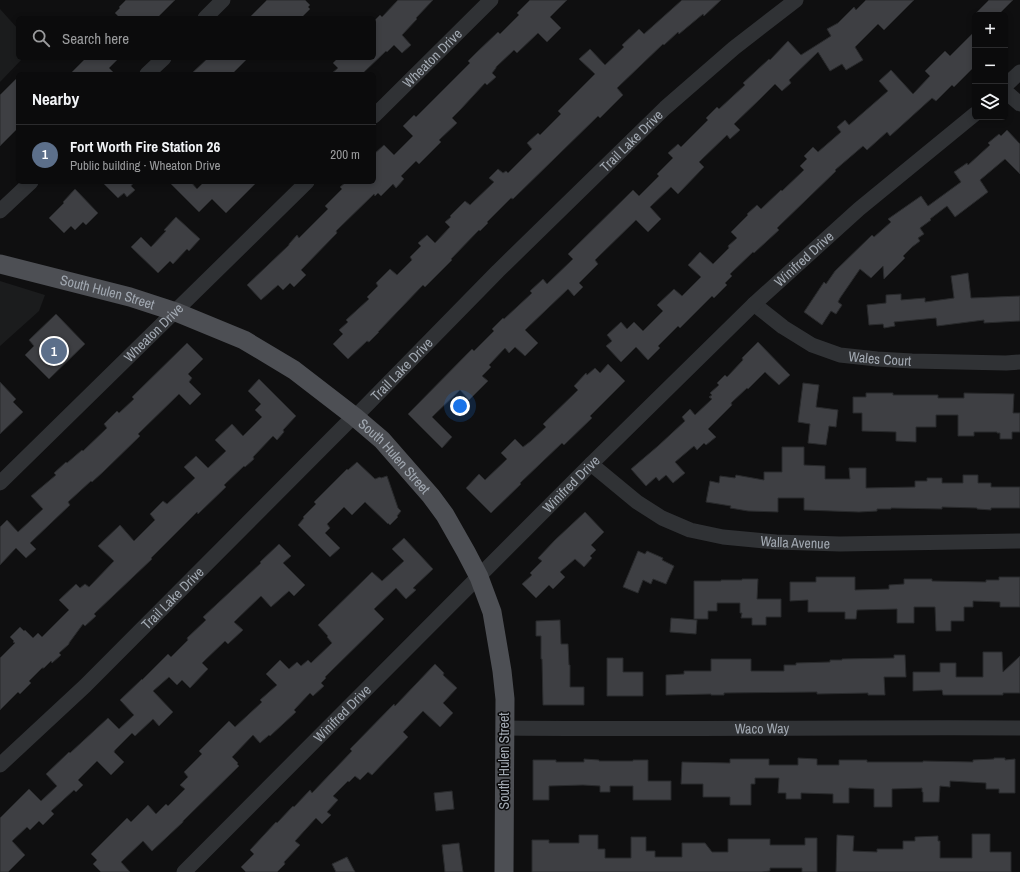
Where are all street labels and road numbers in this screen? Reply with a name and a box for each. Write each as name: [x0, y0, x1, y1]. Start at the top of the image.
street label: Wheaton Drive: [399, 25, 466, 92]
street label: Trail Lake Drive: [596, 106, 667, 176]
street label: Winifred Drive: [770, 227, 837, 290]
street label: South Hulen Street: [58, 271, 157, 313]
street label: Wheaton Drive: [120, 299, 187, 366]
street label: Trail Lake Drive: [367, 334, 437, 405]
street label: Wales Court: [848, 347, 912, 370]
street label: South Hulen Street: [355, 415, 434, 498]
street label: Winifred Drive: [538, 451, 604, 517]
street label: Walla Avenue: [760, 532, 830, 553]
street label: Trail Lake Drive: [137, 563, 208, 633]
street label: Winifred Drive: [310, 681, 375, 746]
street label: South Hulen Street: [495, 712, 513, 810]
street label: Waco Way: [735, 719, 790, 737]

